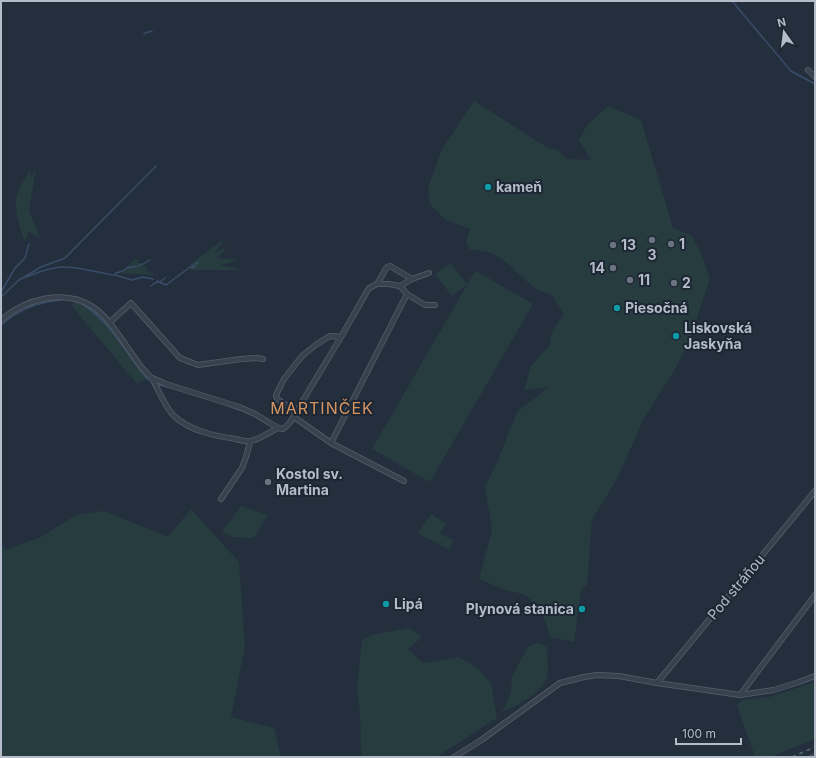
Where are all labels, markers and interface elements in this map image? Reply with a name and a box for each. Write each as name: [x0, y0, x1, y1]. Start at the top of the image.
north arrow: [764, 12, 804, 52]
text: N: [776, 14, 787, 30]
place label: kameň: [496, 178, 542, 195]
marker: kameň: [483, 182, 493, 192]
marker: 3: [647, 235, 657, 245]
place label: 1: [679, 235, 685, 252]
place label: 13: [621, 236, 636, 253]
marker: 1: [666, 239, 676, 249]
marker: 13: [608, 240, 618, 250]
place label: 3: [647, 246, 657, 263]
place label: 14: [589, 259, 605, 276]
marker: 14: [608, 263, 618, 273]
place label: 11: [638, 271, 650, 288]
place label: 2: [682, 274, 691, 291]
marker: 11: [625, 275, 635, 285]
marker: 2: [669, 278, 679, 288]
place label: Piesočná: [625, 299, 688, 316]
marker: Piesočná: [612, 303, 622, 313]
place label: Liskovská Jaskyňa: [684, 319, 752, 352]
marker: Liskovská Jaskyňa: [671, 331, 681, 341]
district label: MARTINČEK: [270, 398, 374, 418]
place label: Kostol sv. Martina: [276, 465, 343, 498]
marker: Kostol sv. Martina: [263, 477, 273, 487]
street label: Pod stráňou: [703, 551, 768, 623]
place label: Lipá: [394, 595, 423, 612]
marker: Lipá: [381, 599, 391, 609]
place label: Plynová stanica: [466, 600, 574, 617]
marker: Plynová stanica: [577, 604, 587, 614]
scale bar: [676, 720, 741, 746]
text: 100 m: [682, 726, 716, 741]

